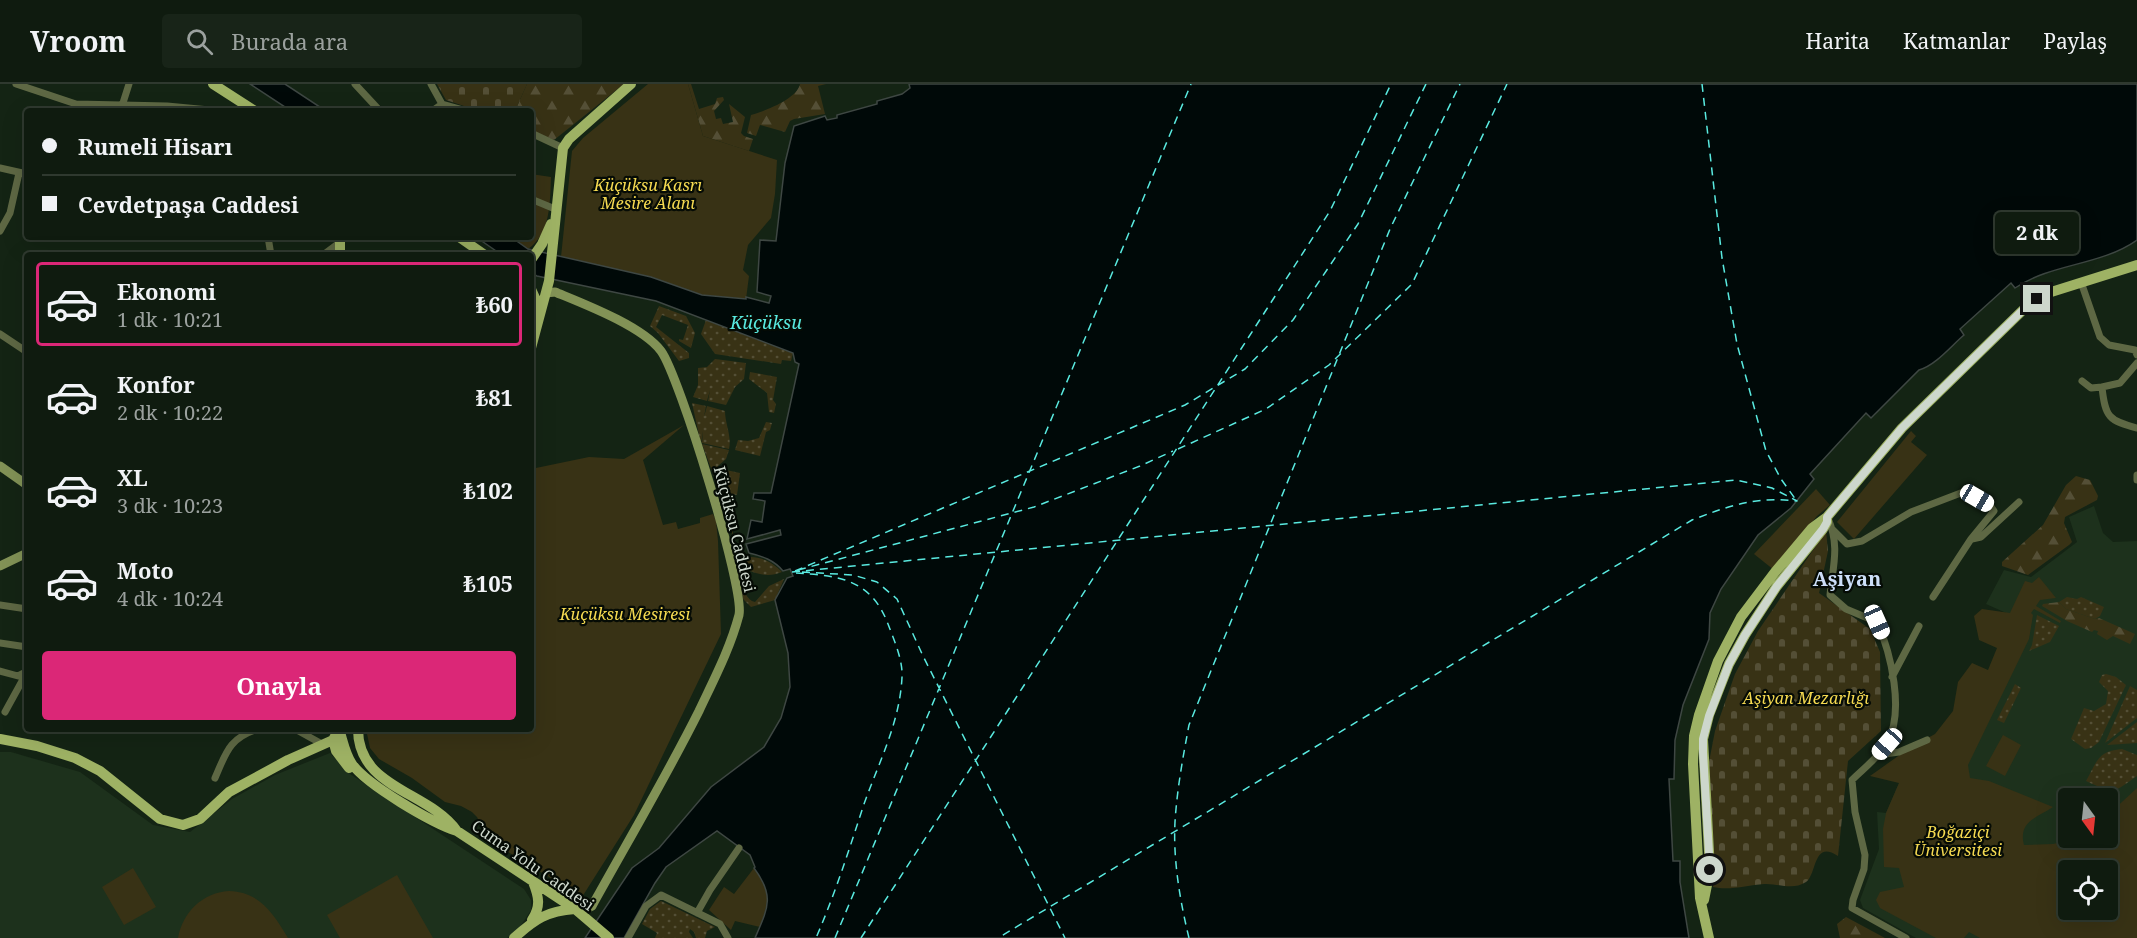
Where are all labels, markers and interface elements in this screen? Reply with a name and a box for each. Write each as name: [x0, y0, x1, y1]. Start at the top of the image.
search box: [162, 14, 582, 68]
text: Vroom: [30, 22, 126, 60]
icon: search: [183, 25, 216, 58]
text: Burada ara: [231, 26, 348, 56]
text: Harita: [1806, 27, 1870, 55]
text: Katmanlar: [1903, 27, 2010, 55]
text: Paylaş: [2043, 27, 2107, 55]
text: Rumeli Hisarı: [78, 131, 233, 161]
park label: Küçüksu Kasrı Mesire Alanı: [593, 174, 702, 214]
text: Cevdetpaşa Caddesi: [78, 189, 299, 219]
callout: 2 dk: [1995, 212, 2079, 254]
text: 2 dk: [2016, 219, 2058, 246]
text: Ekonomi: [117, 276, 216, 306]
icon: car: [45, 277, 99, 331]
route end: [2023, 285, 2050, 312]
text: ₺60: [476, 289, 513, 319]
text: 1 dk · 10:21: [117, 306, 223, 333]
water label: Küçüksu: [729, 310, 802, 334]
text: Konfor: [117, 369, 195, 399]
icon: car: [45, 370, 99, 424]
text: ₺81: [476, 382, 513, 412]
text: 2 dk · 10:22: [117, 399, 223, 426]
text: XL: [117, 462, 148, 492]
icon: car: [45, 463, 99, 517]
street label: Küçüksu Caddesi: [709, 464, 761, 594]
text: ₺102: [463, 475, 513, 505]
car: [1957, 481, 1997, 515]
text: 3 dk · 10:23: [117, 492, 223, 519]
text: Moto: [117, 555, 174, 585]
icon: car: [45, 556, 99, 610]
district label: Aşiyan: [1813, 565, 1881, 592]
text: ₺105: [463, 568, 513, 598]
text: 4 dk · 10:24: [117, 585, 223, 612]
car: [1861, 602, 1893, 642]
park label: Küçüksu Mesiresi: [559, 603, 690, 625]
button: Onayla: [42, 651, 516, 720]
park label: Aşiyan Mezarlığı: [1742, 687, 1869, 709]
car: [1868, 725, 1906, 763]
north arrow: [2058, 788, 2118, 848]
map controls: [2058, 788, 2118, 920]
street label: Cuma Yolu Caddesi: [467, 814, 599, 916]
park label: Boğaziçi Üniversitesi: [1914, 821, 2002, 861]
route start: [1696, 856, 1723, 883]
button: locate: [2058, 860, 2118, 920]

